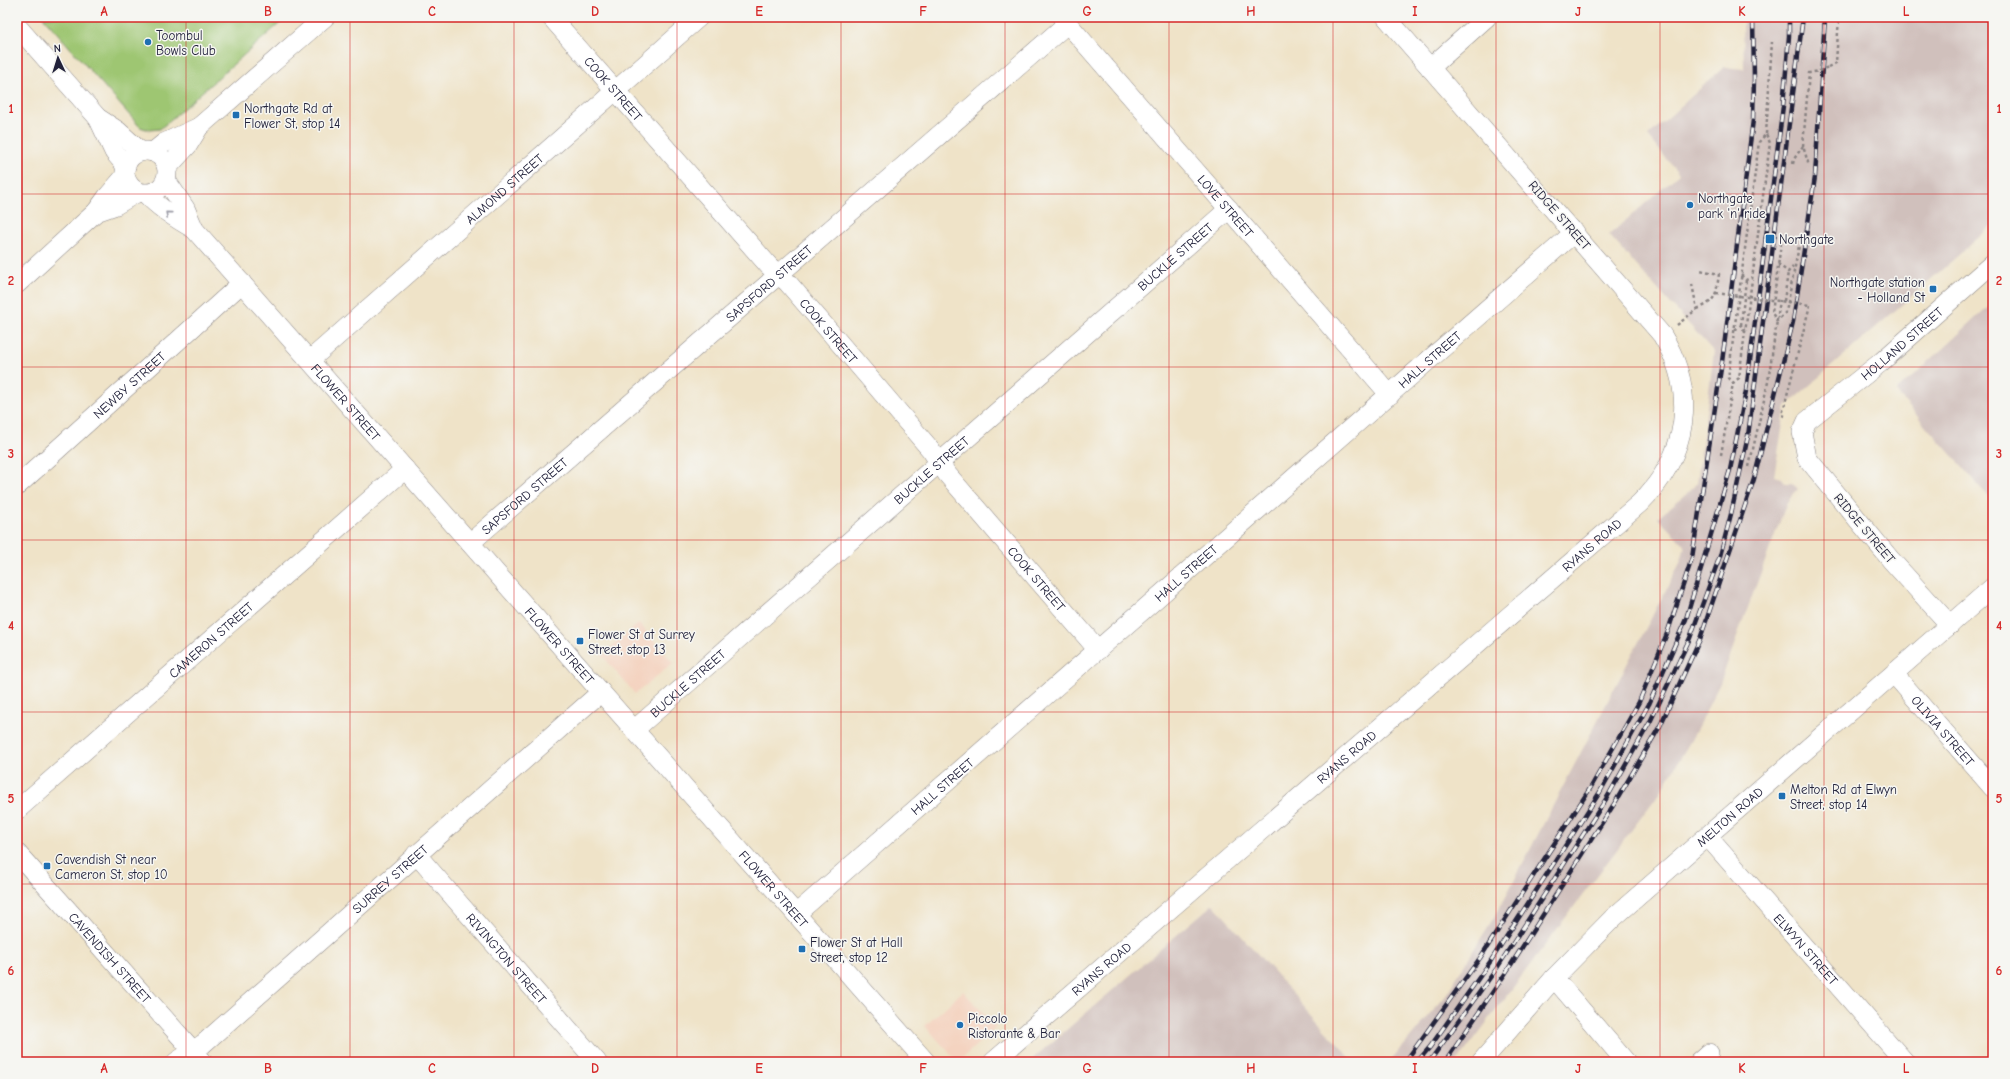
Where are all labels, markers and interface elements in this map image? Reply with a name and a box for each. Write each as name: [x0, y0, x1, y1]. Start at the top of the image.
text: A: [100, 4, 108, 19]
text: B: [264, 4, 272, 19]
text: C: [428, 4, 436, 19]
text: D: [591, 4, 599, 19]
text: E: [755, 4, 763, 19]
text: F: [919, 4, 927, 19]
text: G: [1082, 4, 1092, 19]
text: H: [1246, 4, 1256, 19]
text: I: [1412, 4, 1418, 19]
text: J: [1575, 4, 1581, 19]
text: K: [1738, 4, 1746, 19]
text: L: [1903, 4, 1910, 19]
place label: Toombul Bowls Club: [156, 28, 216, 58]
marker: Toombul Bowls Club: [143, 37, 153, 47]
north arrow: [38, 38, 78, 78]
text: N: [53, 42, 61, 55]
street label: COOK STREET: [581, 54, 646, 124]
text: 1: [8, 101, 14, 116]
place label: Northgate Rd at Flower St, stop 14: [244, 101, 340, 131]
text: 1: [1996, 101, 2002, 116]
marker: Northgate Rd at Flower St, stop 14: [231, 110, 241, 120]
street label: ALMOND STREET: [463, 151, 547, 227]
street label: LOVE STREET: [1194, 172, 1257, 241]
street label: RIDGE STREET: [1526, 178, 1594, 253]
place label: Northgate park 'n' ride: [1698, 191, 1766, 221]
marker: Northgate park 'n' ride: [1685, 200, 1695, 210]
one-way arrow: [166, 211, 173, 218]
street label: BUCKLE STREET: [1135, 220, 1216, 294]
place label: Northgate: [1779, 232, 1834, 247]
marker: Northgate: [1764, 233, 1776, 245]
street label: SAPSFORD STREET: [723, 242, 815, 325]
text: 2: [8, 273, 14, 288]
text: 2: [1996, 273, 2002, 288]
place label: Northgate station - Holland St: [1830, 275, 1926, 305]
marker: Northgate station - Holland St: [1928, 284, 1938, 294]
street label: COOK STREET: [796, 295, 860, 366]
street label: HOLLAND STREET: [1858, 304, 1946, 383]
street label: HALL STREET: [1395, 328, 1464, 391]
street label: NEWBY STREET: [90, 349, 169, 422]
street label: FLOWER STREET: [308, 361, 383, 444]
street label: BUCKLE STREET: [891, 433, 972, 507]
text: 3: [8, 446, 14, 461]
text: 3: [1996, 446, 2002, 461]
street label: SAPSFORD STREET: [479, 454, 571, 538]
street label: RIDGE STREET: [1831, 490, 1898, 567]
street label: RYANS ROAD: [1559, 515, 1625, 575]
street label: HALL STREET: [1152, 542, 1221, 605]
street label: COOK STREET: [1004, 544, 1068, 615]
street label: CAMERON STREET: [166, 599, 257, 681]
street label: FLOWER STREET: [522, 604, 597, 687]
text: 4: [8, 618, 14, 633]
text: 4: [1996, 618, 2002, 633]
place label: Flower St at Surrey Street, stop 13: [588, 627, 695, 657]
marker: Flower St at Surrey Street, stop 13: [575, 636, 585, 646]
street label: BUCKLE STREET: [647, 646, 729, 721]
street label: OLIVIA STREET: [1908, 693, 1978, 769]
street label: RYANS ROAD: [1314, 727, 1380, 787]
street label: HALL STREET: [908, 755, 977, 818]
place label: Melton Rd at Elwyn Street, stop 14: [1790, 782, 1897, 812]
street label: MELTON ROAD: [1694, 784, 1766, 850]
text: 5: [8, 791, 15, 806]
marker: Melton Rd at Elwyn Street, stop 14: [1777, 791, 1787, 801]
text: 5: [1996, 791, 2003, 806]
street label: SURREY STREET: [349, 842, 431, 916]
street label: FLOWER STREET: [736, 848, 811, 931]
place label: Cavendish St near Cameron St, stop 10: [55, 852, 168, 882]
marker: Cavendish St near Cameron St, stop 10: [42, 861, 52, 871]
street label: CAVENDISH STREET: [65, 909, 154, 1007]
street label: RIVINGTON STREET: [463, 910, 550, 1007]
street label: ELWYN STREET: [1771, 911, 1841, 988]
place label: Flower St at Hall Street, stop 12: [810, 935, 902, 965]
street label: RYANS ROAD: [1069, 939, 1134, 999]
marker: Flower St at Hall Street, stop 12: [797, 944, 807, 954]
text: 6: [8, 963, 15, 978]
text: 6: [1996, 963, 2003, 978]
place label: Piccolo Ristorante & Bar: [968, 1011, 1061, 1041]
marker: Piccolo Ristorante & Bar: [955, 1020, 965, 1030]
text: A: [100, 1061, 108, 1076]
text: B: [264, 1061, 272, 1076]
text: C: [428, 1061, 436, 1076]
text: D: [591, 1061, 599, 1076]
text: E: [755, 1061, 763, 1076]
text: F: [919, 1061, 927, 1076]
text: G: [1082, 1061, 1092, 1076]
text: H: [1246, 1061, 1256, 1076]
text: I: [1412, 1061, 1418, 1076]
text: J: [1575, 1061, 1581, 1076]
text: K: [1738, 1061, 1746, 1076]
text: L: [1903, 1061, 1910, 1076]

